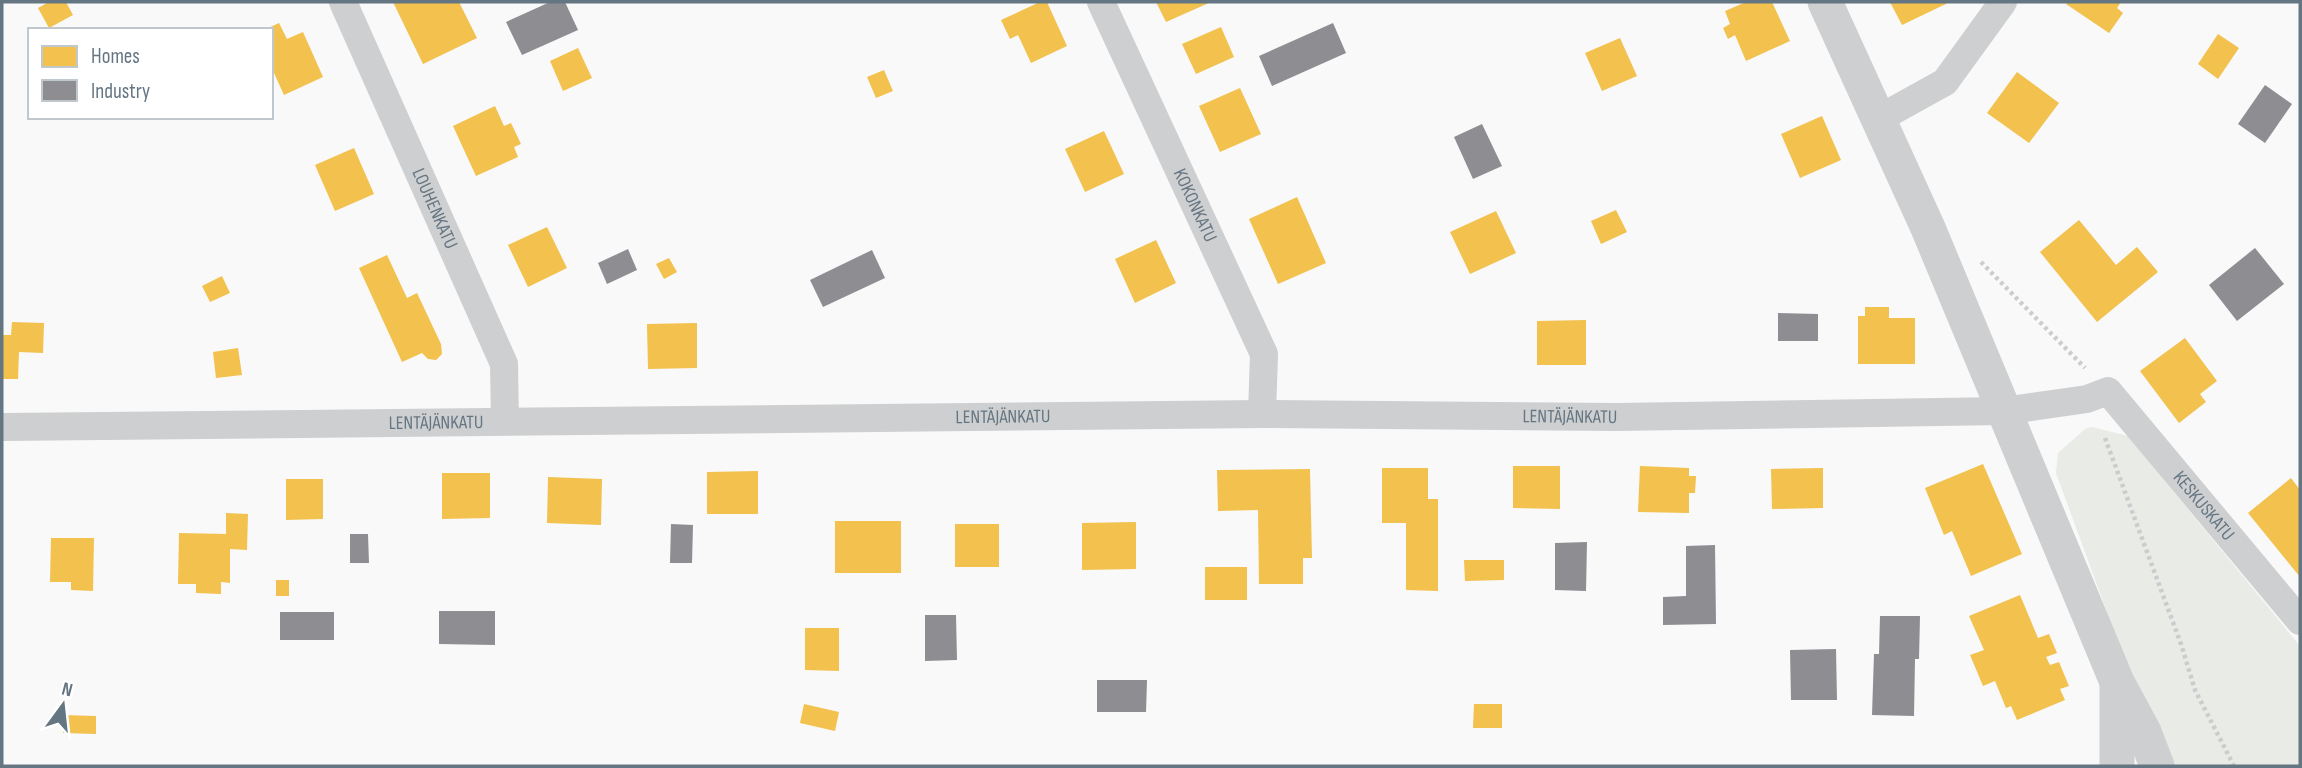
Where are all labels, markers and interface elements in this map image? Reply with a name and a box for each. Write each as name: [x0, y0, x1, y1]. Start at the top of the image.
legend: [28, 28, 273, 119]
text: Homes: [91, 44, 140, 69]
text: Industry: [91, 79, 150, 104]
street label: LOUHENKATU: [407, 165, 463, 252]
street label: KOKONKATU: [1168, 165, 1222, 246]
street label: LENTÄJÄNKATU: [955, 405, 1050, 429]
street label: LENTÄJÄNKATU: [1522, 405, 1617, 429]
street label: LENTÄJÄNKATU: [388, 411, 483, 435]
street label: KESKUSKATU: [2168, 466, 2240, 545]
north arrow: [28, 670, 98, 740]
text: N: [59, 678, 75, 702]

